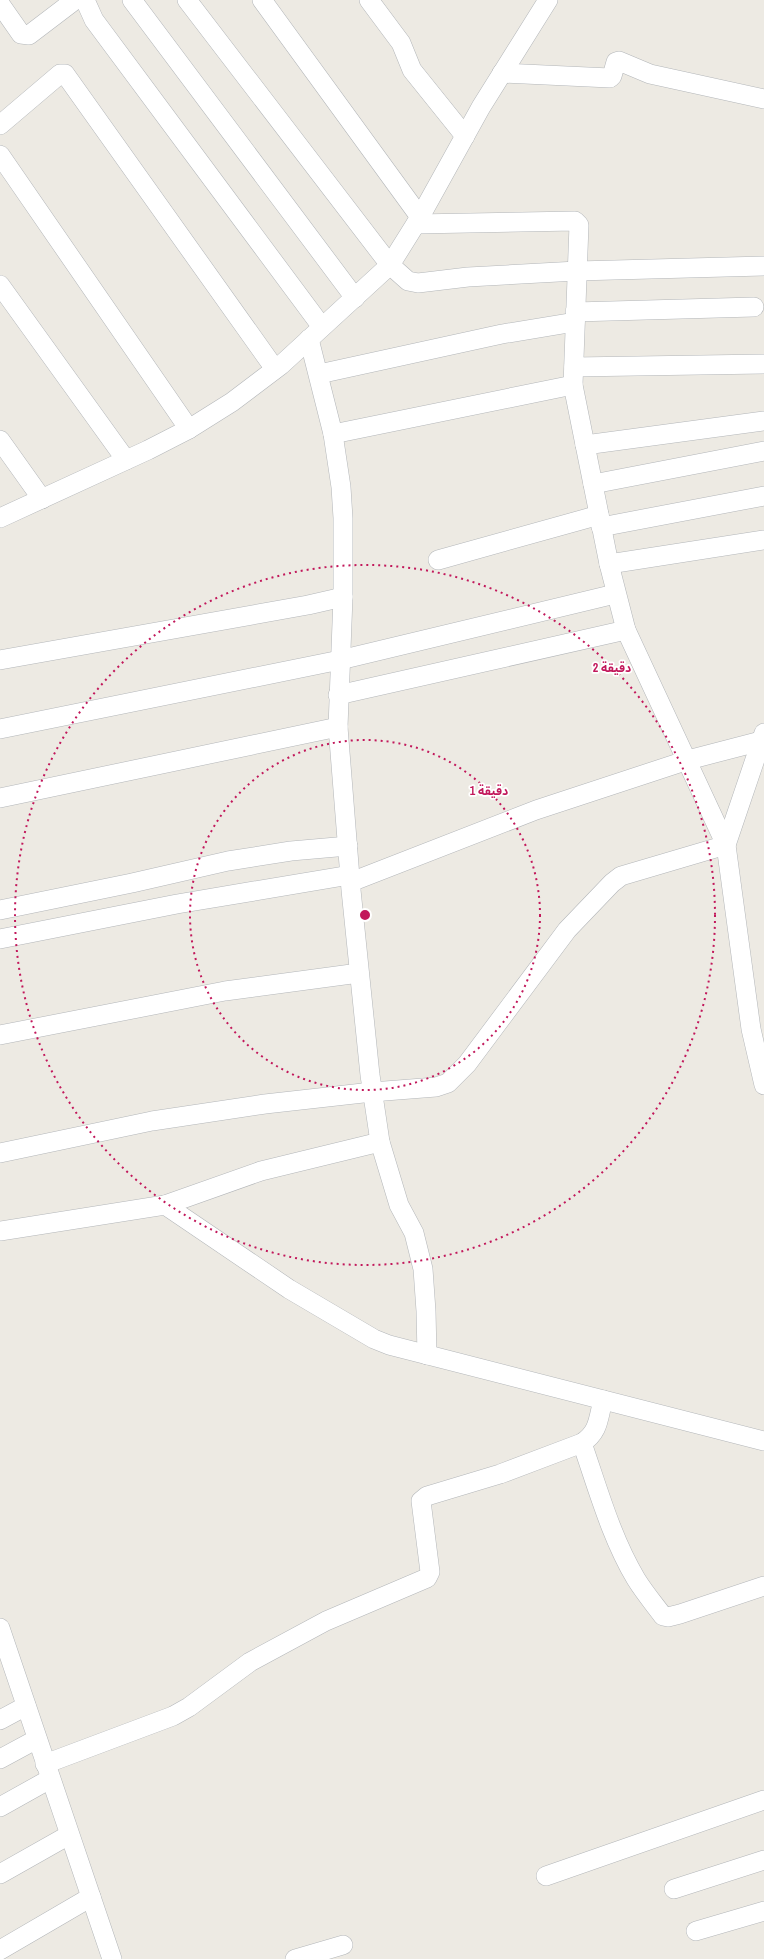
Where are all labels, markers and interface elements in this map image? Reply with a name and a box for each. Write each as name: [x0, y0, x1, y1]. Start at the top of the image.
text: 2 دقيقة: [593, 660, 631, 676]
text: 1 دقيقة: [470, 783, 508, 799]
centre of rings: [358, 908, 372, 922]

